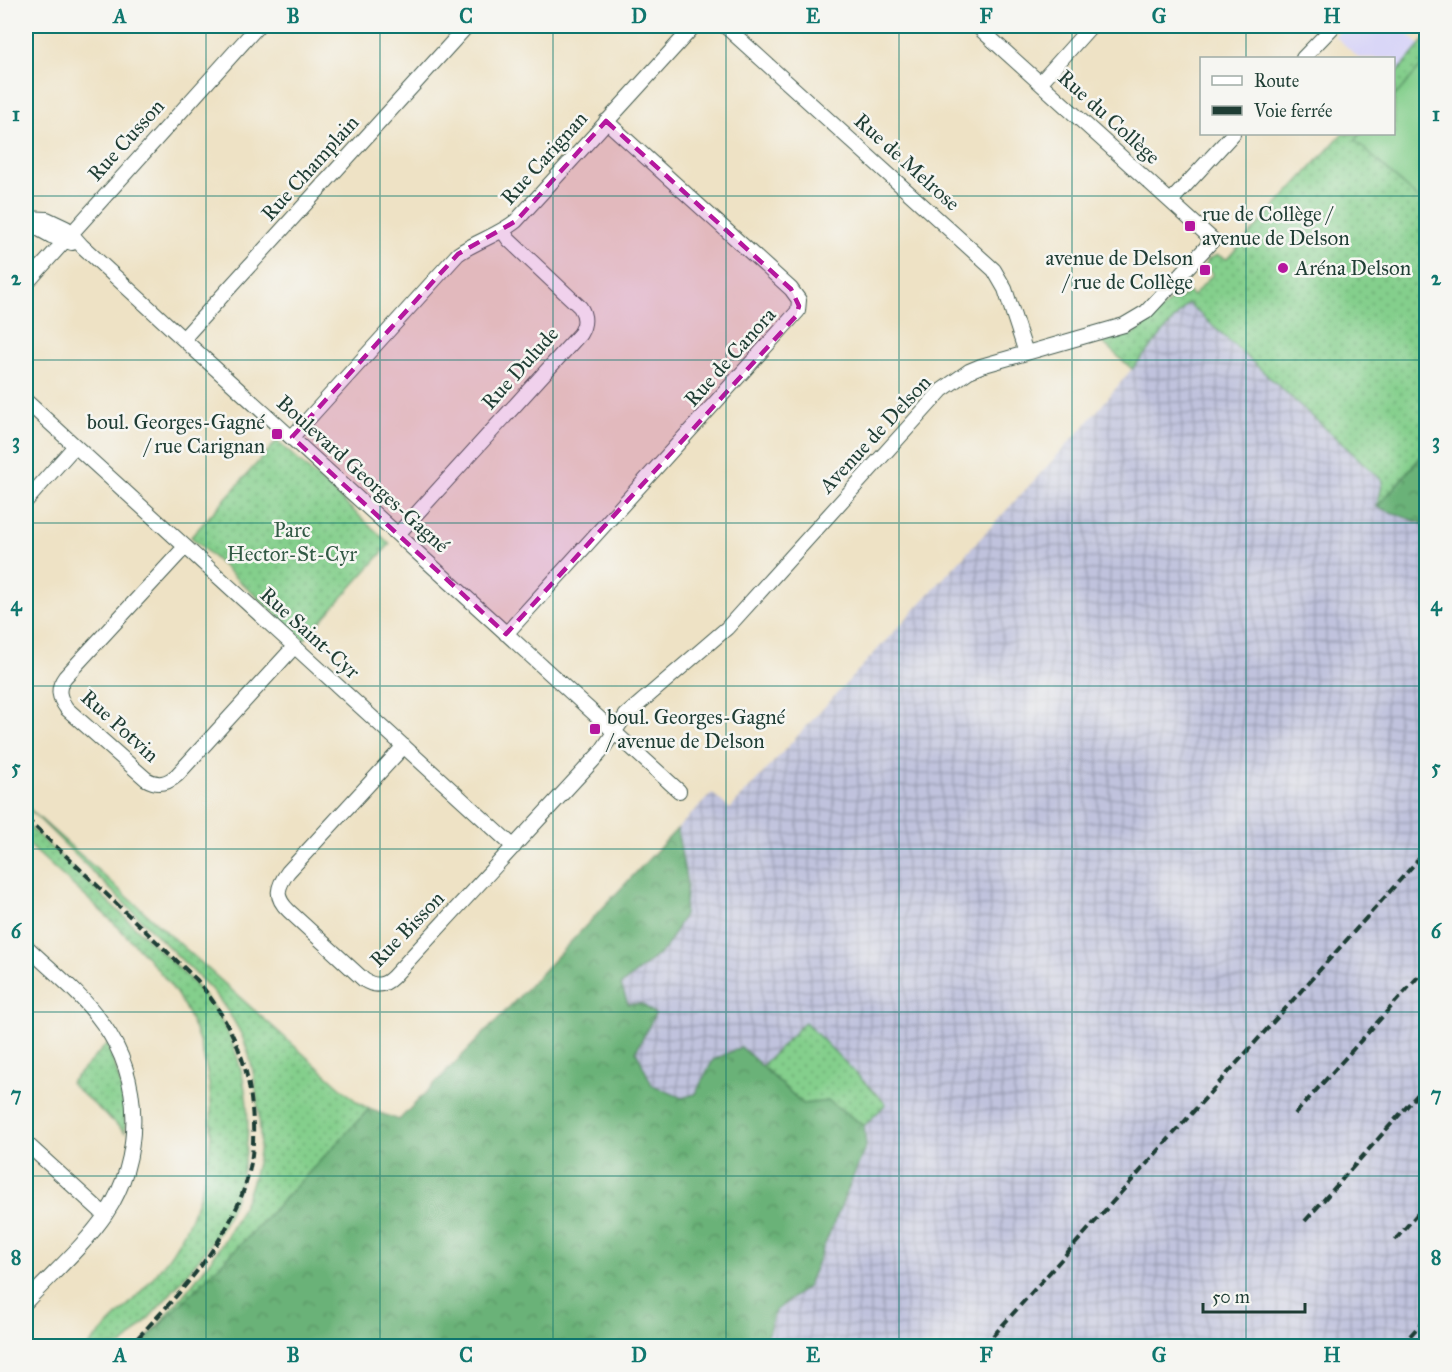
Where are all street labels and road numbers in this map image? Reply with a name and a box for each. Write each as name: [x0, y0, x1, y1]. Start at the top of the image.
street label: Rue du Collège: [1052, 64, 1166, 170]
street label: Rue Cusson: [82, 93, 170, 187]
street label: Rue Carignan: [495, 106, 593, 210]
street label: Rue de Melrose: [849, 108, 966, 217]
street label: Rue Champlain: [256, 110, 364, 226]
street label: Rue de Canora: [679, 302, 782, 412]
street label: Rue Dulude: [476, 321, 564, 415]
street label: Avenue de Delson: [813, 369, 936, 499]
street label: Boulevard Georges-Gagné: [271, 390, 455, 559]
street label: Rue Saint-Cyr: [255, 581, 365, 685]
street label: Rue Potvin: [76, 684, 164, 768]
street label: Rue Bisson: [364, 885, 450, 973]

